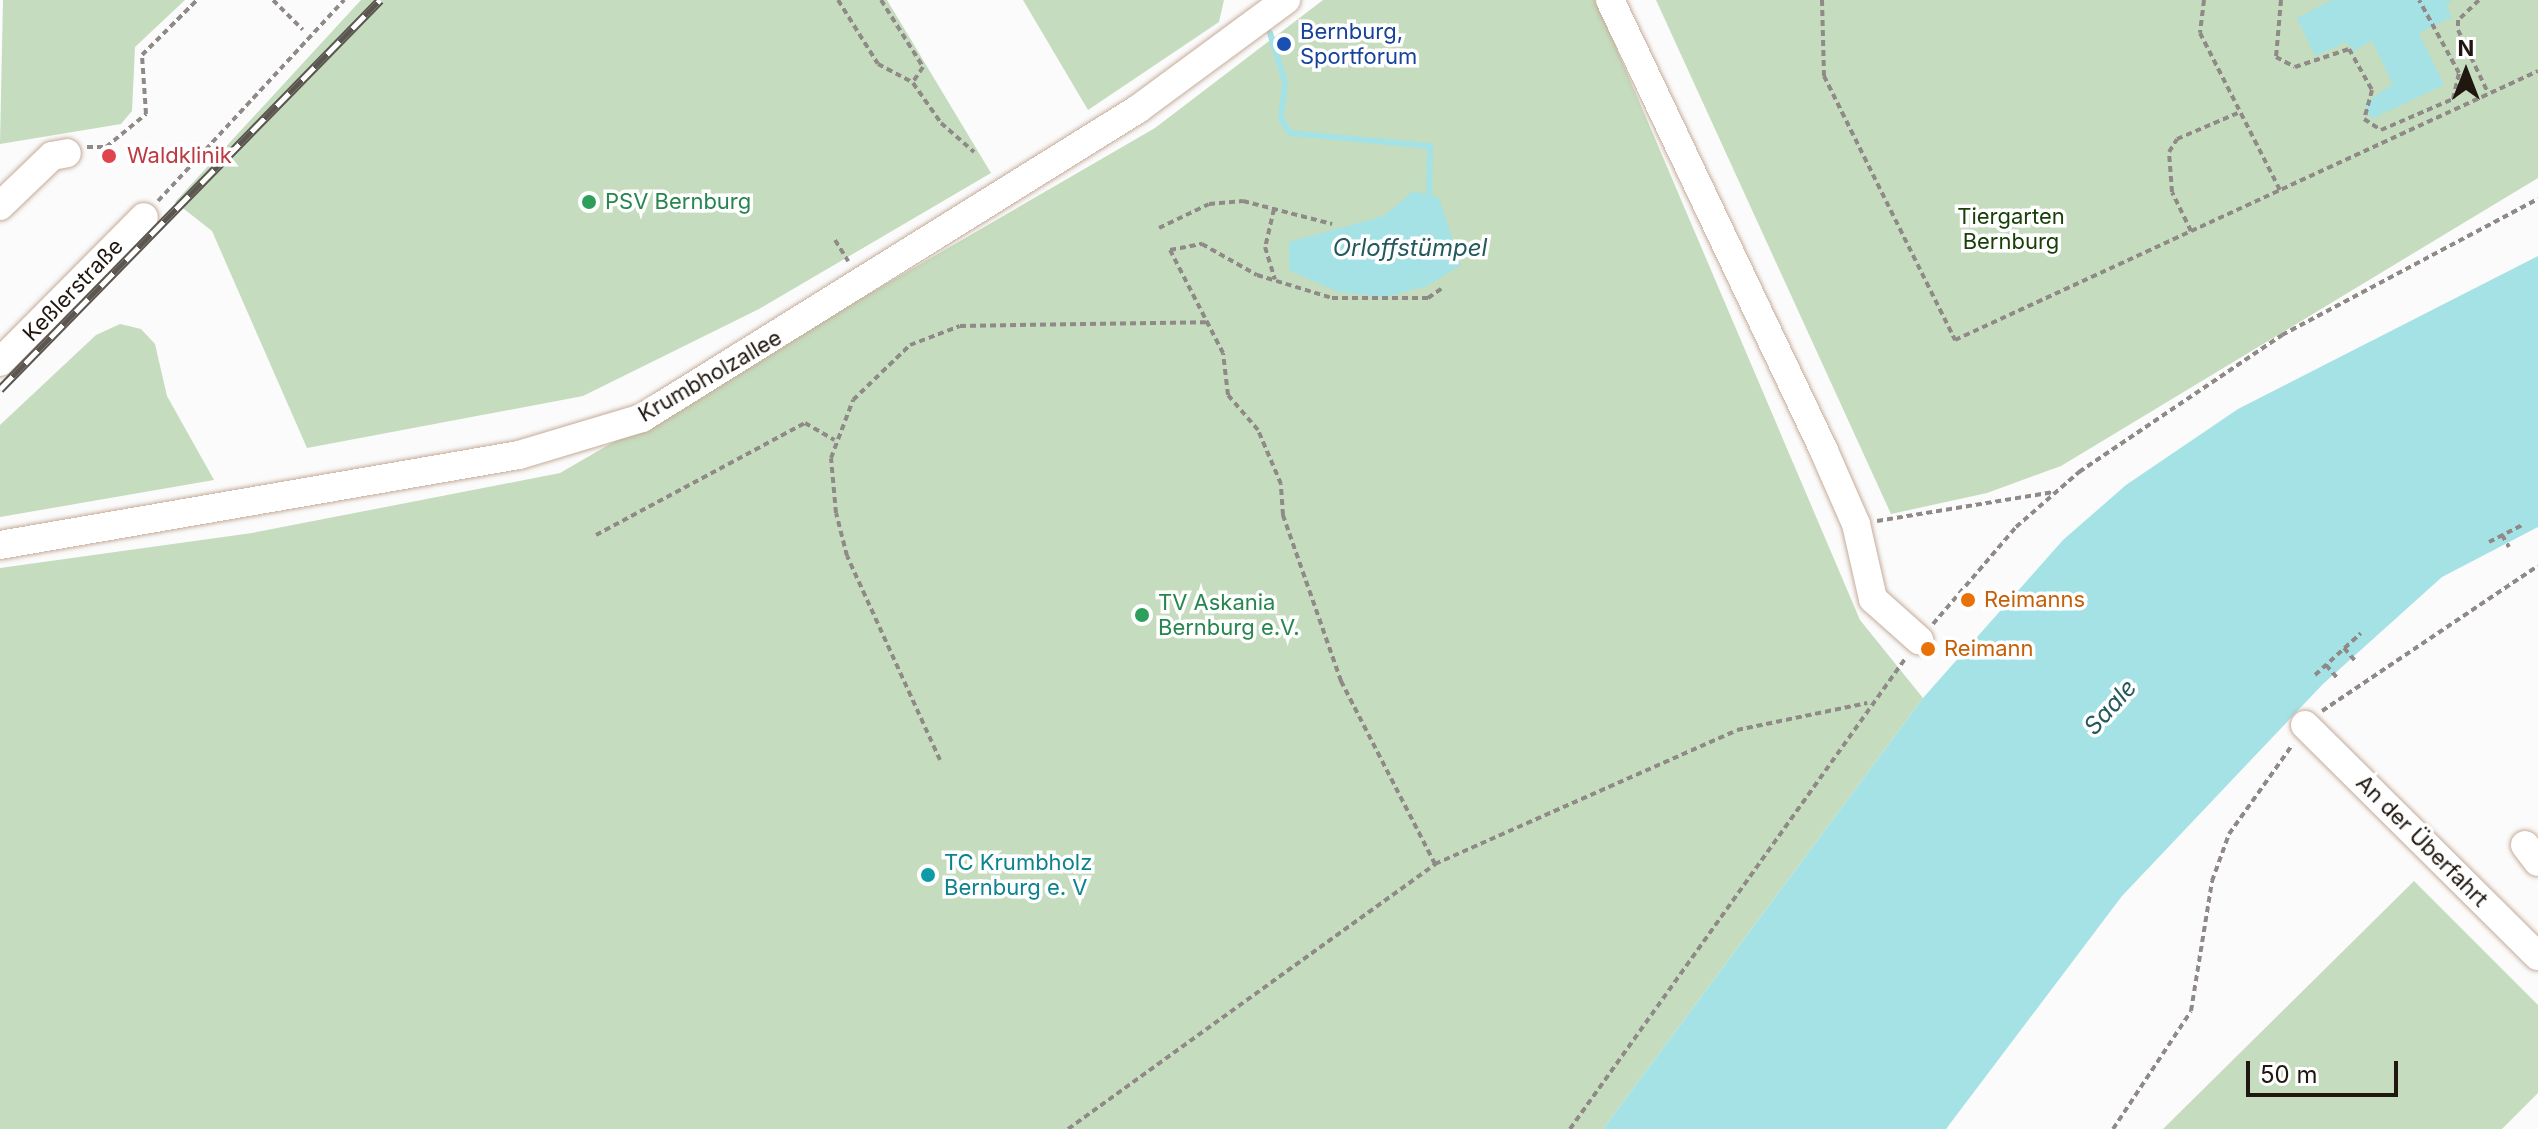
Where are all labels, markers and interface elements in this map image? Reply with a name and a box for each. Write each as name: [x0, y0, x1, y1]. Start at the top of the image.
place label: Bernburg, Sportforum: [1300, 18, 1417, 70]
north arrow: [2426, 32, 2506, 112]
marker: Bernburg, Sportforum: [1275, 35, 1293, 53]
text: N: [2458, 35, 2474, 61]
place label: Waldklinik: [127, 143, 232, 169]
marker: Waldklinik: [98, 145, 120, 167]
place label: PSV Bernburg: [605, 189, 751, 215]
marker: PSV Bernburg: [580, 193, 598, 211]
park label: Tiergarten Bernburg: [1957, 203, 2065, 254]
street label: Keßlerstraße: [17, 233, 129, 347]
water label: Orloffstümpel: [1333, 234, 1487, 262]
street label: Krumbholzallee: [634, 324, 786, 428]
place label: Reimanns: [1984, 587, 2085, 613]
place label: TV Askania Bernburg e.V.: [1158, 589, 1299, 640]
marker: Reimanns: [1959, 591, 1977, 609]
marker: TV Askania Bernburg e.V.: [1133, 606, 1151, 624]
place label: Reimann: [1944, 636, 2034, 662]
marker: Reimann: [1919, 640, 1937, 658]
water label: Saale: [2078, 673, 2142, 741]
street label: An der Überfahrt: [2351, 770, 2493, 912]
place label: TC Krumbholz Bernburg e. V: [944, 849, 1092, 900]
marker: TC Krumbholz Bernburg e. V: [919, 866, 937, 884]
scale bar: [2250, 1045, 2402, 1095]
text: 50 m: [2260, 1060, 2318, 1089]

